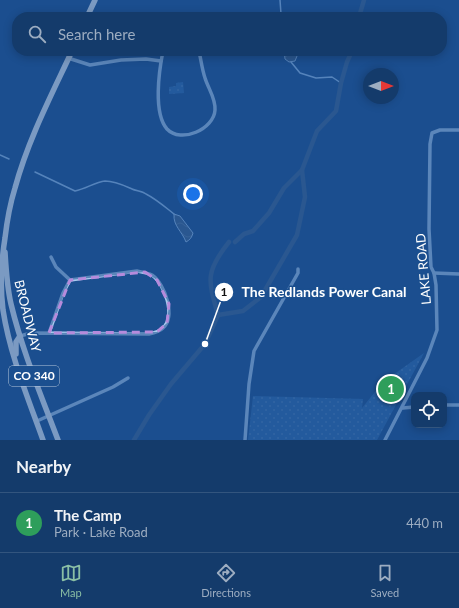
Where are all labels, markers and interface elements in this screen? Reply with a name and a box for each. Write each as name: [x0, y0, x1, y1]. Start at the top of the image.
search box: [12, 12, 447, 56]
icon: search: [26, 23, 48, 45]
text: Search here: [58, 25, 135, 43]
north arrow: [363, 68, 399, 104]
your location: [183, 184, 203, 204]
street label: LAKE ROAD: [412, 232, 434, 305]
street label: BROADWAY: [11, 278, 45, 355]
callout: The Redlands Power Canal: [214, 279, 415, 305]
text: The Redlands Power Canal: [241, 283, 407, 300]
text: 1: [221, 284, 228, 299]
road number: CO 340: [9, 366, 59, 386]
pin: 1: [378, 374, 404, 404]
map controls: [411, 392, 447, 428]
button: locate: [411, 392, 447, 428]
text: Nearby: [16, 456, 71, 477]
text: The Camp: [54, 506, 122, 524]
text: 1: [25, 515, 33, 531]
text: 440 m: [406, 515, 443, 531]
text: Park · Lake Road: [54, 524, 148, 540]
tab: Map: [60, 562, 82, 599]
tab: Directions: [201, 562, 251, 599]
tab: Saved: [370, 562, 399, 599]

